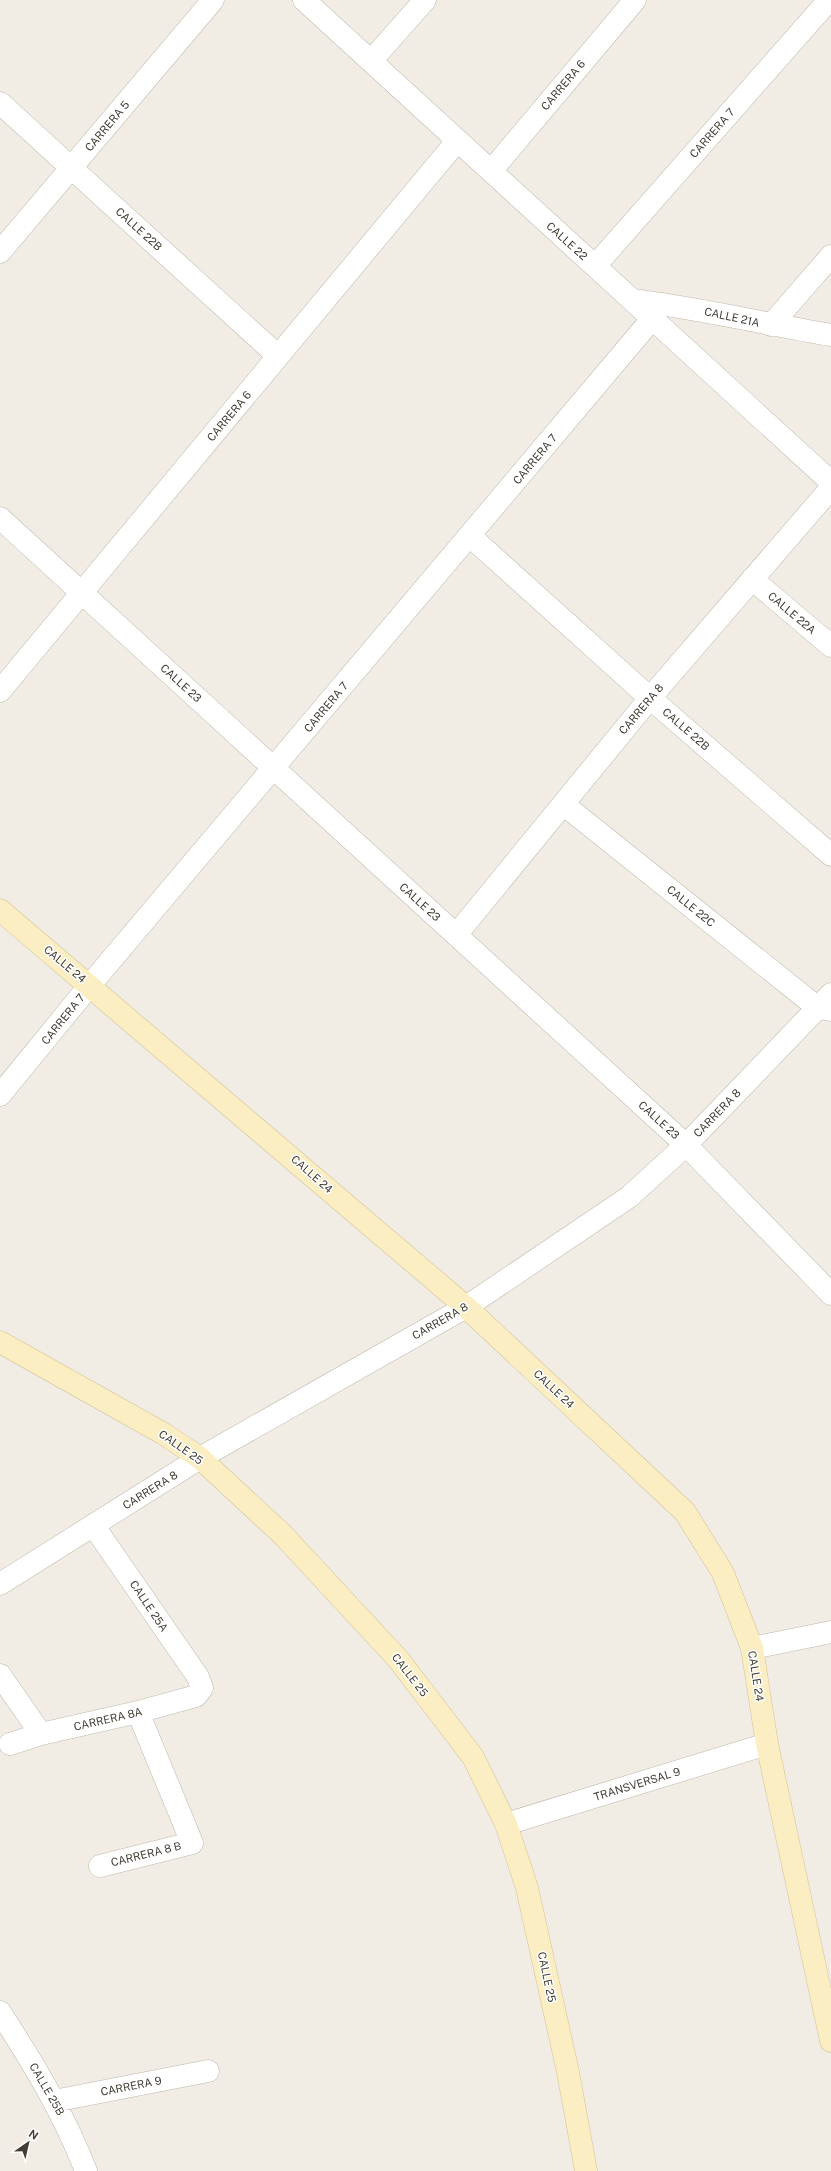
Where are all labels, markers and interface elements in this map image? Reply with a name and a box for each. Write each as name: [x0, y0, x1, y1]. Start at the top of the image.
street label: CARRERA 6: [539, 57, 588, 113]
street label: CARRERA 5: [82, 98, 132, 154]
street label: CARRERA 7: [687, 106, 737, 160]
street label: CALLE 22B: [113, 205, 165, 253]
street label: CALLE 22: [544, 220, 590, 263]
street label: CALLE 21A: [703, 305, 761, 329]
street label: CARRERA 6: [205, 388, 254, 444]
street label: CARRERA 7: [511, 431, 560, 486]
street label: CALLE 22A: [766, 590, 818, 636]
street label: CALLE 23: [158, 661, 204, 705]
street label: CARRERA 7: [302, 679, 351, 734]
street label: CARRERA 8: [616, 681, 666, 737]
street label: CALLE 22B: [660, 705, 712, 753]
street label: CALLE 23: [397, 880, 443, 924]
street label: CALLE 22C: [665, 883, 717, 929]
street label: CALLE 24: [42, 943, 88, 985]
street label: CARRERA 7: [39, 991, 87, 1047]
street label: CARRERA 8: [691, 1086, 743, 1140]
street label: CALLE 23: [636, 1098, 682, 1142]
street label: CALLE 24: [289, 1153, 335, 1195]
street label: CARRERA 8: [410, 1300, 470, 1342]
street label: CALLE 24: [531, 1367, 577, 1411]
street label: CALLE 25: [157, 1427, 205, 1467]
street label: CARRERA 8: [120, 1468, 180, 1512]
street label: CALLE 25A: [128, 1578, 171, 1634]
street label: CALLE 24: [746, 1650, 766, 1702]
street label: CALLE 25: [390, 1651, 430, 1699]
street label: CARRERA 8A: [73, 1705, 144, 1733]
street label: TRANSVERSAL 9: [592, 1765, 682, 1803]
street label: CARRERA 8 B: [110, 1839, 182, 1869]
street label: CALLE 25: [536, 1951, 558, 2003]
street label: CALLE 25B: [27, 2061, 67, 2117]
street label: CARRERA 9: [99, 2074, 163, 2098]
north arrow: [8, 2123, 48, 2163]
text: N: [27, 2127, 41, 2142]

